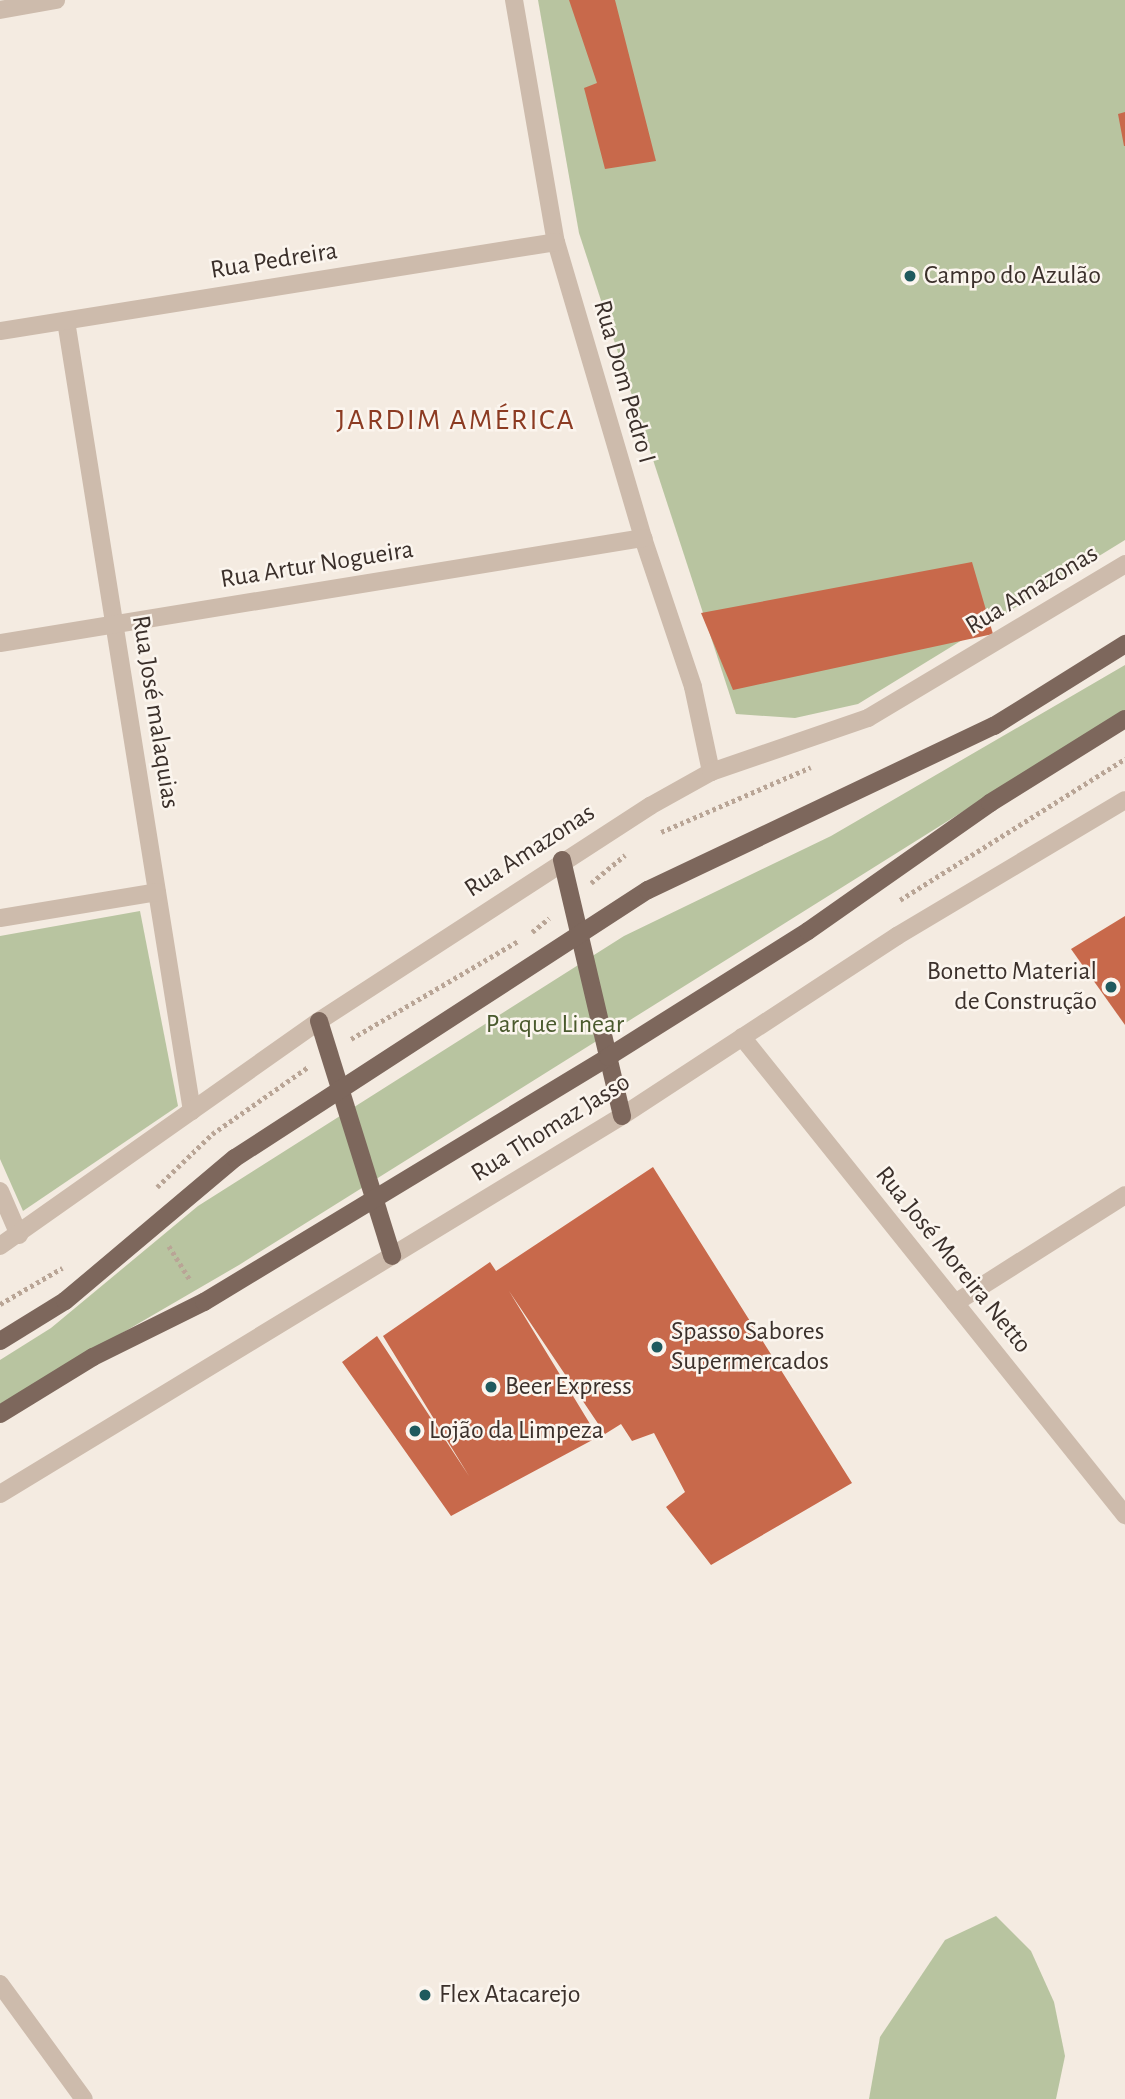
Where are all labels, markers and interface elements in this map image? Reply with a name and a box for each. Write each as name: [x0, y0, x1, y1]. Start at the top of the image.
street label: Rua Pedreira: [208, 236, 340, 286]
place label: Campo do Azulão: [924, 260, 1101, 292]
marker: Campo do Azulão: [902, 268, 918, 284]
street label: Rua Dom Pedro I: [586, 297, 662, 467]
district label: JARDIM AMÉRICA: [338, 402, 574, 438]
street label: Rua Artur Nogueira: [218, 534, 416, 596]
street label: Rua Amazonas: [960, 538, 1104, 642]
street label: Rua José malaquias: [124, 613, 186, 811]
street label: Rua Amazonas: [459, 797, 601, 905]
place label: Bonetto Material de Construção: [927, 956, 1097, 1018]
marker: Bonetto Material de Construção: [1103, 979, 1119, 995]
park label: Parque Linear: [486, 1009, 624, 1041]
street label: Rua Thomaz Jasso: [466, 1067, 636, 1189]
street label: Rua José Moreira Netto: [868, 1160, 1038, 1360]
place label: Spasso Sabores Supermercados: [671, 1316, 829, 1378]
marker: Spasso Sabores Supermercados: [649, 1339, 665, 1355]
place label: Beer Express: [505, 1371, 632, 1403]
marker: Beer Express: [483, 1379, 499, 1395]
place label: Lojão da Limpeza: [429, 1415, 604, 1447]
marker: Lojão da Limpeza: [407, 1423, 423, 1439]
place label: Flex Atacarejo: [439, 1979, 581, 2011]
marker: Flex Atacarejo: [417, 1987, 433, 2003]

